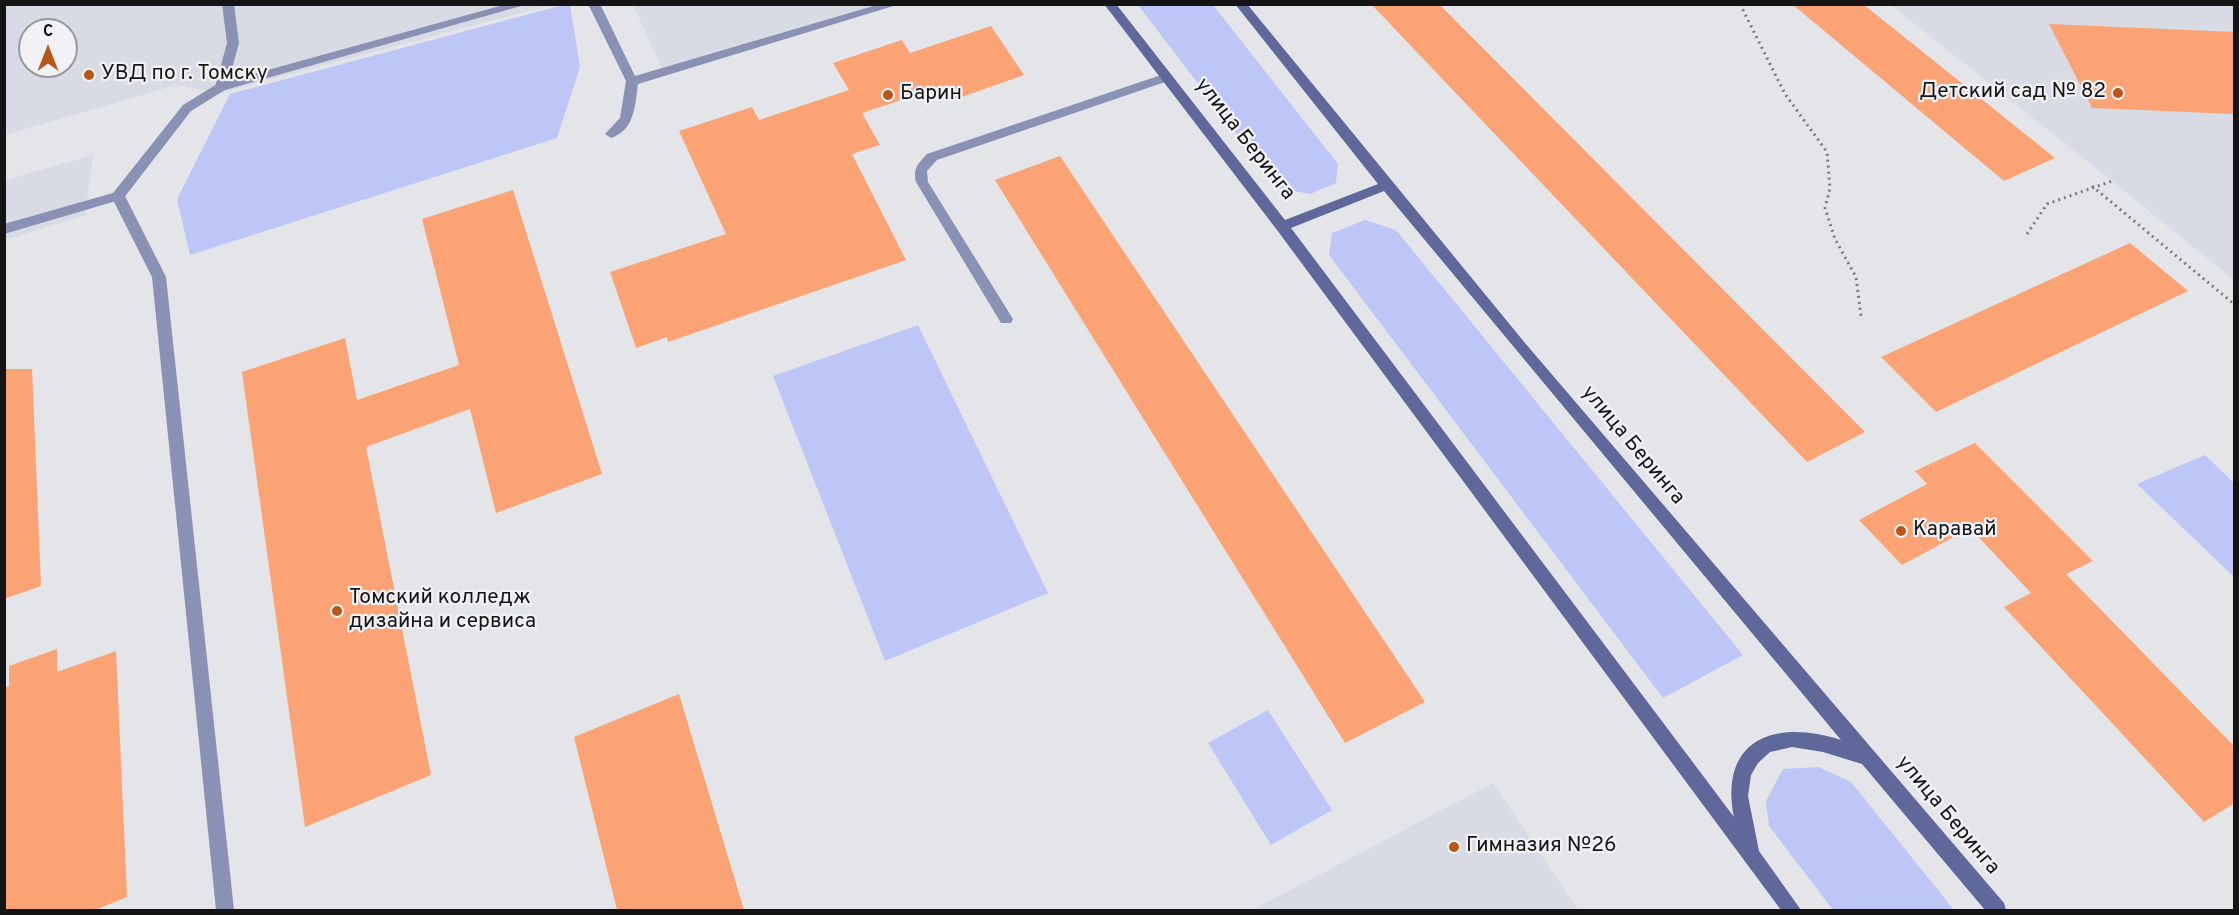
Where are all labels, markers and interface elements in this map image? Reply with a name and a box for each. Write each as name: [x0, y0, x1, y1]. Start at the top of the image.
north arrow: [18, 18, 78, 78]
text: С: [43, 22, 53, 42]
place label: УВД по г. Томску: [101, 62, 268, 88]
marker: УВД по г. Томску: [82, 68, 96, 82]
street label: улица Беринга: [1189, 74, 1299, 206]
place label: Детский сад № 82: [1919, 80, 2106, 106]
place label: Барин: [900, 82, 962, 108]
marker: Детский сад № 82: [2111, 86, 2125, 100]
marker: Барин: [881, 88, 895, 102]
street label: улица Беринга: [1575, 381, 1689, 511]
place label: Каравай: [1913, 518, 1996, 544]
marker: Каравай: [1894, 524, 1908, 538]
place label: Томский колледж дизайна и сервиса: [349, 586, 536, 636]
marker: Томский колледж дизайна и сервиса: [330, 604, 344, 618]
street label: улица Беринга: [1890, 751, 2004, 881]
place label: Гимназия №26: [1466, 834, 1617, 860]
marker: Гимназия №26: [1447, 840, 1461, 854]

